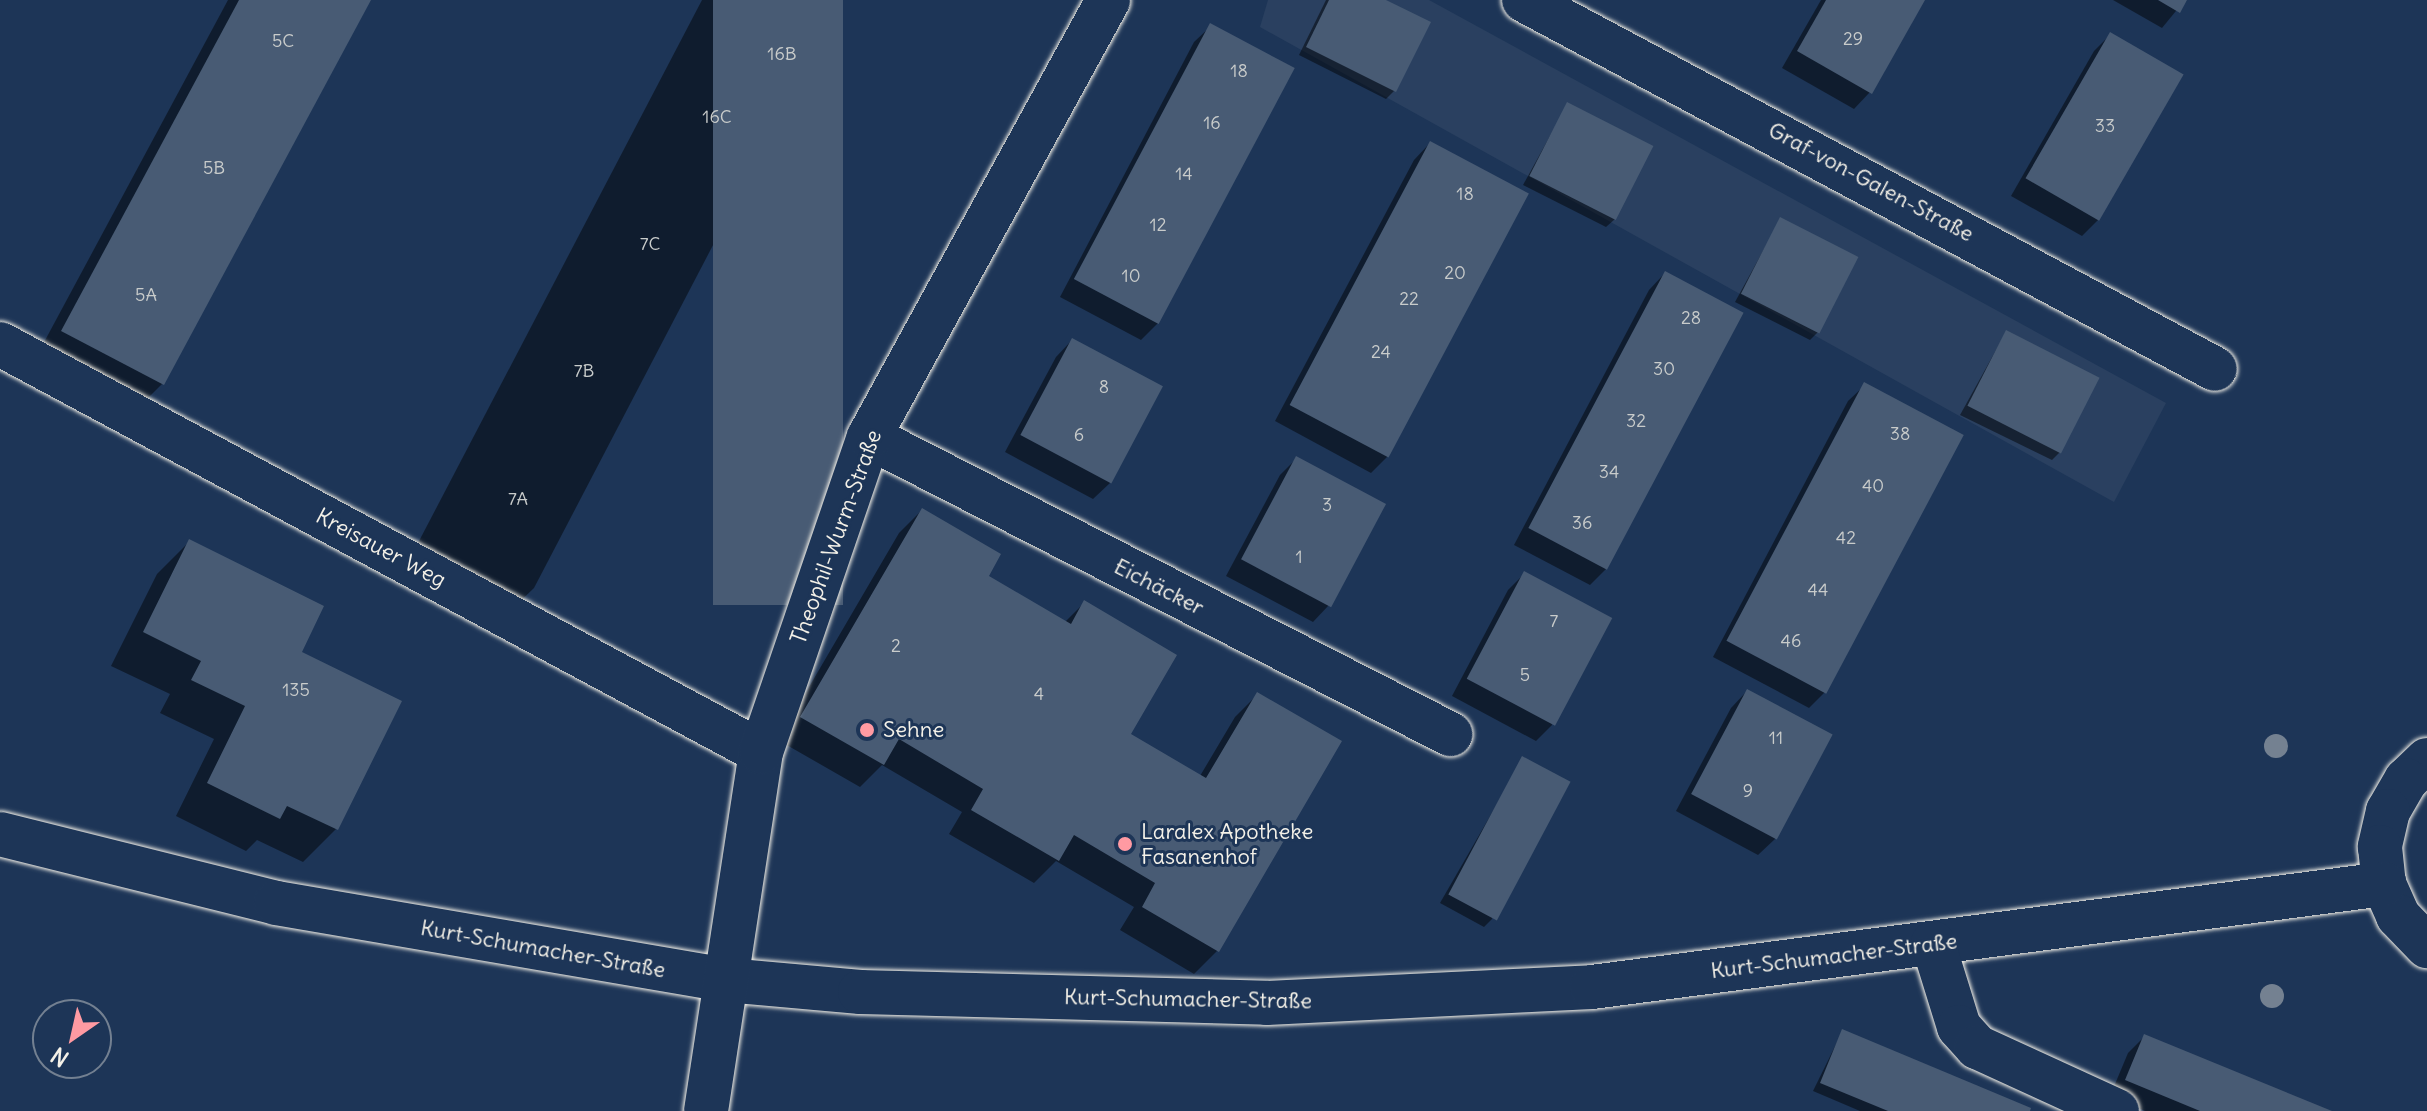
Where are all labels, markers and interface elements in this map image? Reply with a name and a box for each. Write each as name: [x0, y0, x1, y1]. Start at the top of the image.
house number: 29: [1843, 28, 1863, 50]
house number: 5C: [272, 30, 294, 52]
house number: 16B: [767, 43, 797, 65]
house number: 18: [1230, 60, 1248, 82]
house number: 16C: [702, 106, 732, 128]
house number: 16: [1203, 112, 1221, 134]
house number: 33: [2095, 115, 2115, 137]
street label: Graf-von-Galen-Straße: [1764, 117, 1978, 247]
house number: 5B: [203, 157, 225, 179]
house number: 14: [1175, 163, 1193, 185]
house number: 18: [1456, 183, 1474, 205]
house number: 12: [1149, 214, 1167, 236]
house number: 7C: [640, 233, 660, 255]
house number: 20: [1444, 262, 1466, 284]
house number: 10: [1122, 265, 1140, 287]
house number: 5A: [135, 284, 157, 306]
house number: 22: [1399, 288, 1419, 310]
house number: 28: [1681, 307, 1701, 329]
house number: 24: [1371, 341, 1391, 363]
house number: 30: [1653, 358, 1675, 380]
house number: 7B: [574, 360, 594, 382]
house number: 8: [1099, 376, 1109, 398]
house number: 32: [1626, 410, 1646, 432]
house number: 38: [1890, 423, 1910, 445]
house number: 6: [1074, 424, 1084, 446]
street label: Theophil-Wurm-Straße: [785, 426, 887, 648]
house number: 34: [1599, 461, 1619, 483]
house number: 40: [1862, 475, 1884, 497]
house number: 7A: [508, 488, 528, 510]
house number: 3: [1322, 494, 1332, 516]
street label: Kreisauer Weg: [312, 503, 450, 593]
house number: 36: [1572, 512, 1592, 534]
house number: 42: [1836, 527, 1856, 549]
house number: 1: [1295, 546, 1303, 568]
street label: Eichäcker: [1110, 553, 1208, 621]
house number: 44: [1808, 579, 1828, 601]
house number: 7: [1550, 610, 1558, 632]
house number: 46: [1781, 630, 1801, 652]
house number: 2: [891, 635, 901, 657]
house number: 5: [1520, 664, 1530, 686]
house number: 135: [282, 679, 310, 701]
house number: 4: [1034, 683, 1044, 705]
place label: Sehne: [883, 717, 944, 743]
marker: Sehne: [858, 721, 876, 739]
house number: 11: [1769, 727, 1783, 749]
house number: 9: [1743, 780, 1753, 802]
place label: Laralex Apotheke Fasanenhof: [1141, 818, 1313, 870]
marker: Laralex Apotheke Fasanenhof: [1116, 835, 1134, 853]
street label: Kurt-Schumacher-Straße: [419, 914, 667, 984]
street label: Kurt-Schumacher-Straße: [1709, 928, 1959, 984]
street label: Kurt-Schumacher-Straße: [1064, 984, 1312, 1014]
north arrow: [32, 999, 112, 1079]
text: N: [46, 1041, 74, 1073]

